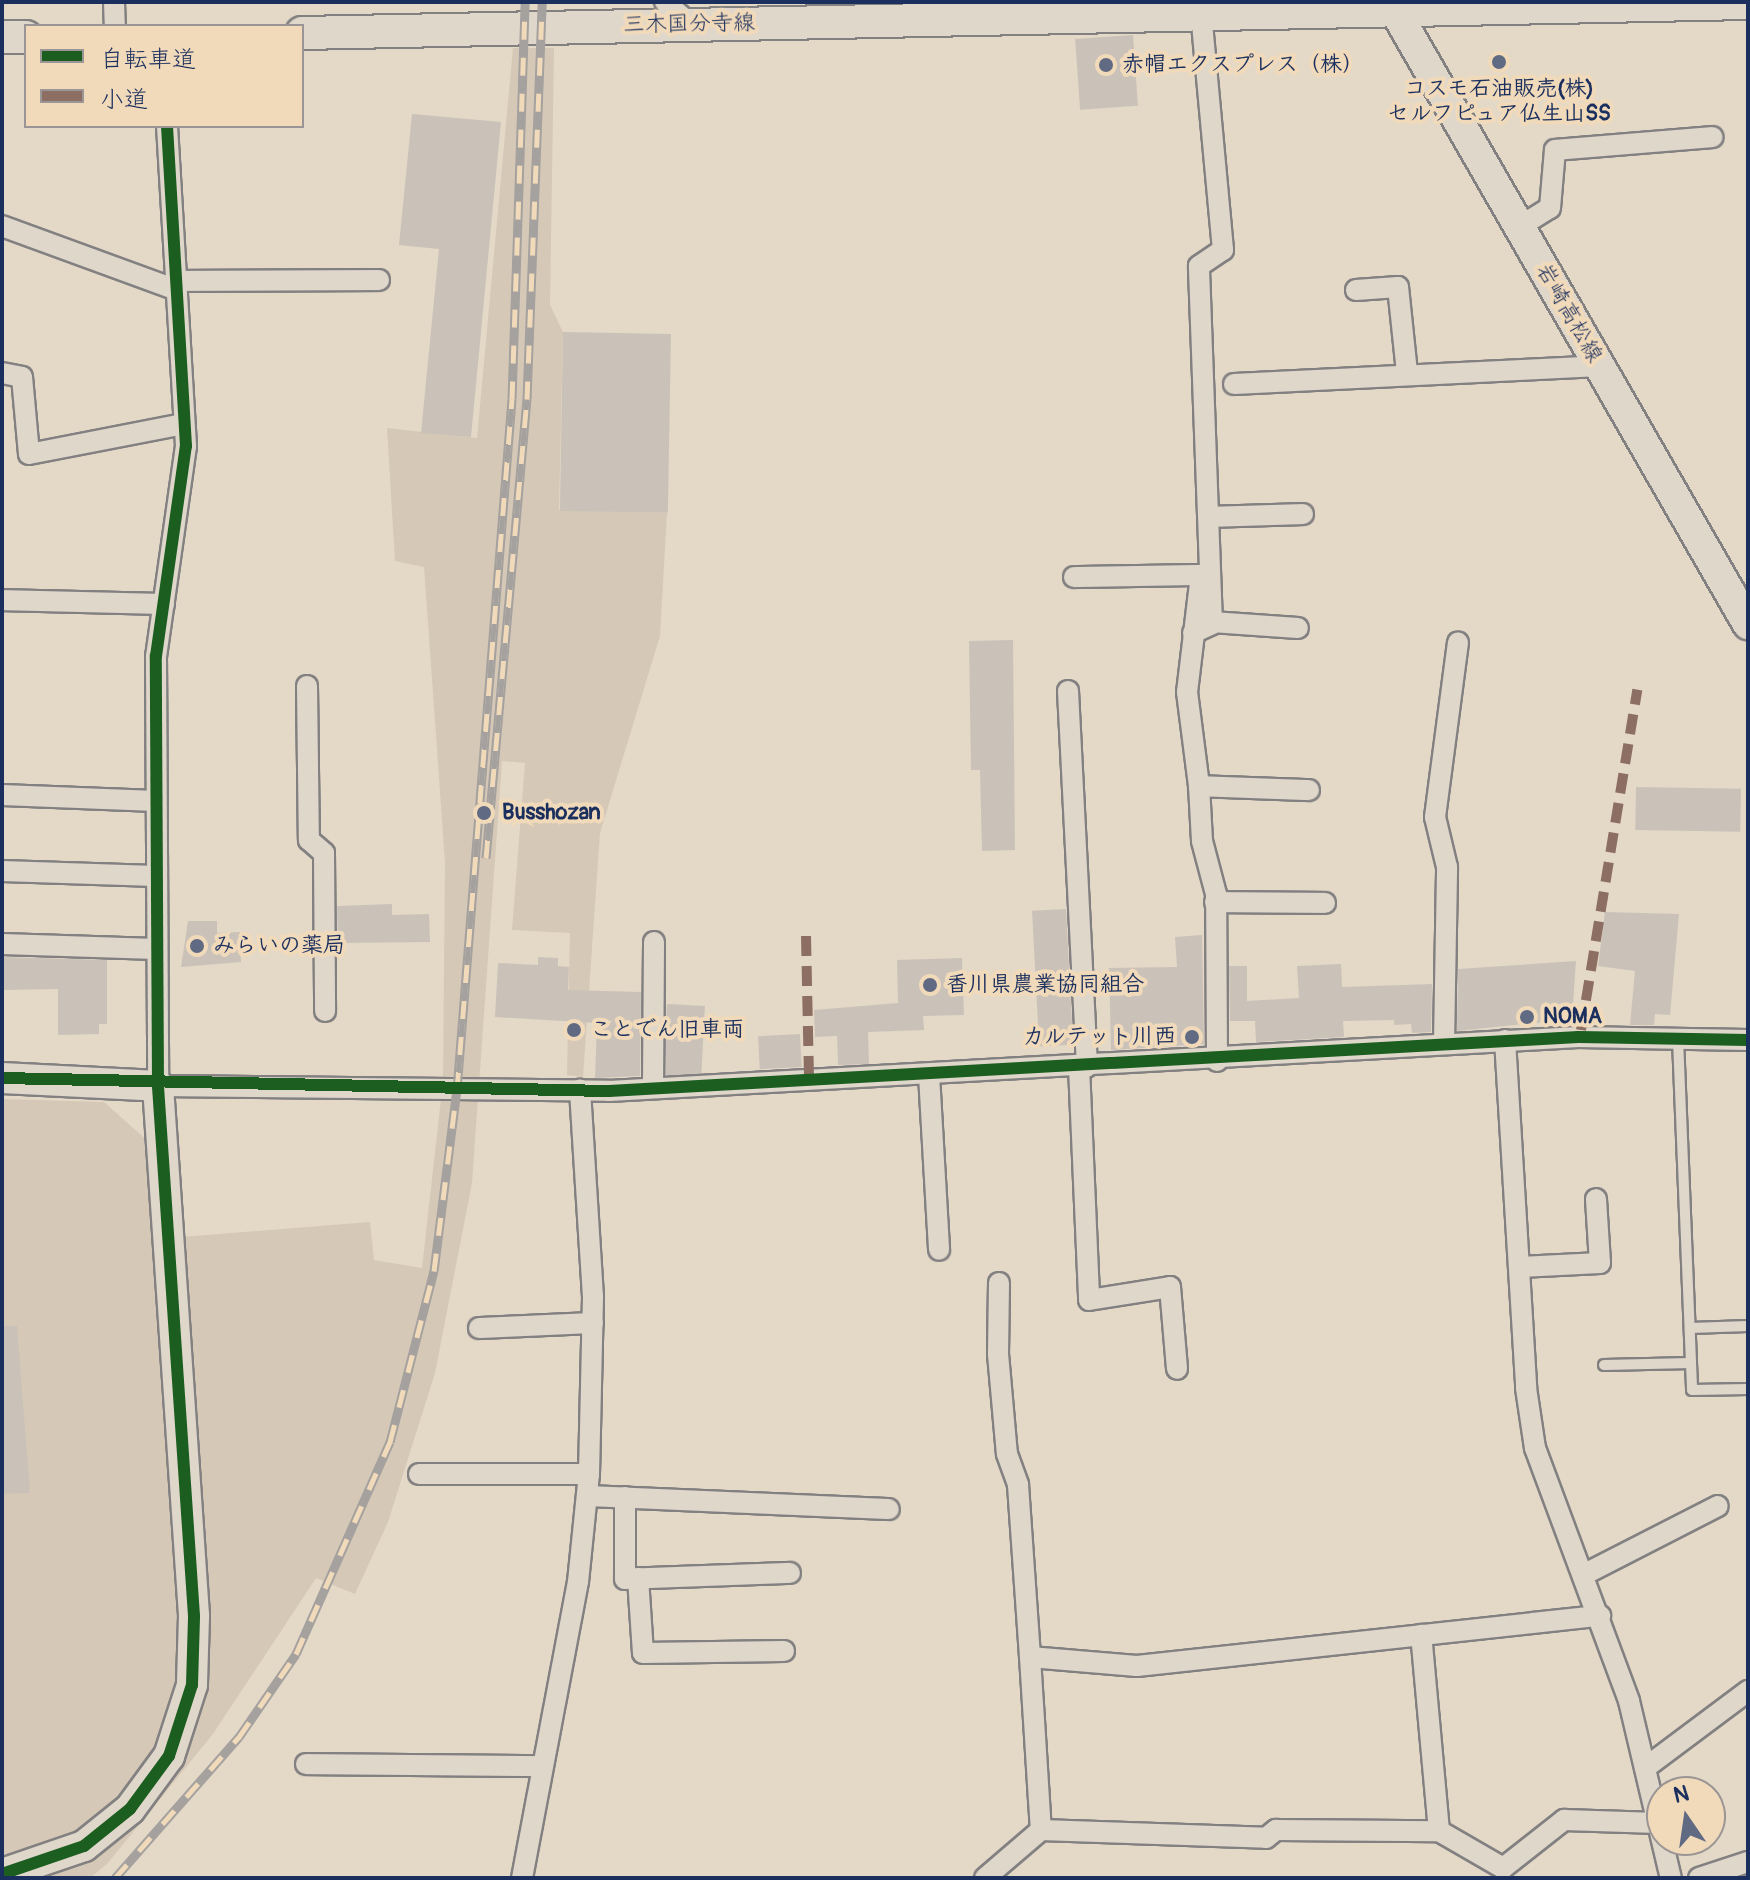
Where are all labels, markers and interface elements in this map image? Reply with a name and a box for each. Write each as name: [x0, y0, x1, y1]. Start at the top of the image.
street label: 三木国分寺線: [623, 10, 755, 38]
legend: [24, 24, 304, 128]
text: 自転車道: [100, 45, 196, 74]
place label: 赤帽エクスプレス（株）: [1122, 52, 1364, 78]
marker: コスモ石油販売(株) セルフピュア仏生山SS: [1490, 53, 1508, 71]
marker: 赤帽エクスプレス（株）: [1097, 56, 1115, 74]
place label: コスモ石油販売(株) セルフピュア仏生山SS: [1387, 75, 1611, 126]
text: 小道: [100, 85, 148, 114]
street label: 岩崎高松線: [1530, 259, 1608, 367]
place label: Busshozan: [502, 800, 601, 826]
marker: Busshozan: [473, 802, 495, 824]
place label: みらいの薬局: [213, 933, 345, 959]
marker: みらいの薬局: [188, 937, 206, 955]
place label: 香川県農業協同組合: [946, 972, 1144, 998]
marker: 香川県農業協同組合: [921, 976, 939, 994]
place label: NOMA: [1543, 1004, 1602, 1030]
marker: NOMA: [1518, 1008, 1536, 1026]
place label: ことでん旧車両: [590, 1017, 744, 1043]
marker: ことでん旧車両: [565, 1021, 583, 1039]
place label: カルテット川西: [1022, 1024, 1176, 1050]
marker: カルテット川西: [1183, 1028, 1201, 1046]
north arrow: [1646, 1776, 1726, 1856]
text: N: [1671, 1779, 1691, 1810]

